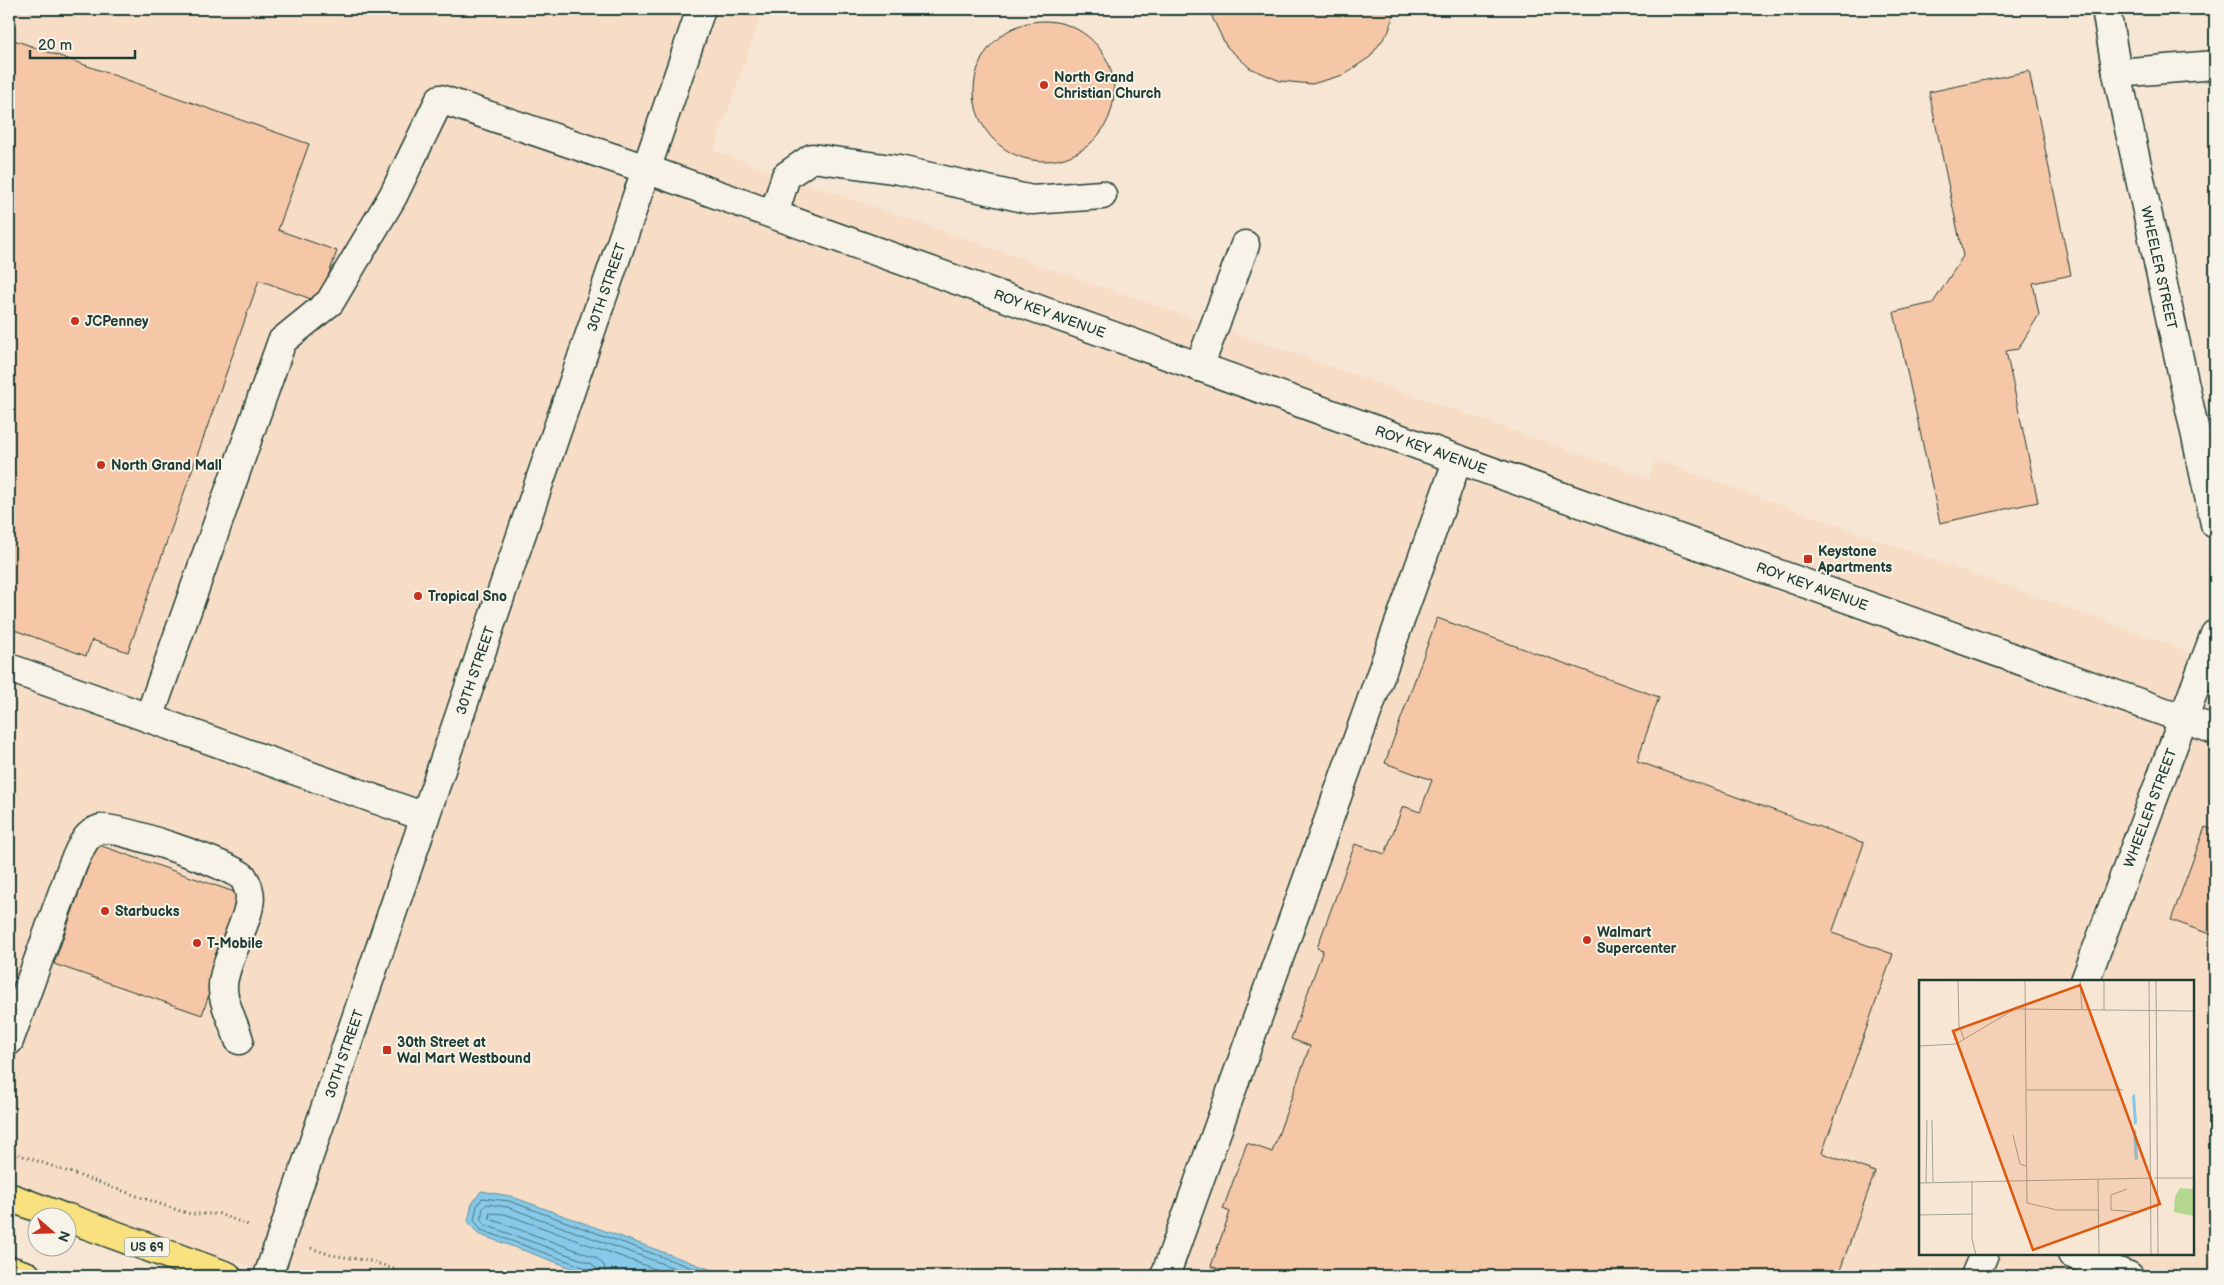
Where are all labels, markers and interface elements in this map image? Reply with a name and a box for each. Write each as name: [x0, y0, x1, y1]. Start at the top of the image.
scale bar: [30, 28, 135, 60]
text: 20 m: [38, 36, 72, 55]
place label: North Grand Christian Church: [1054, 69, 1161, 102]
marker: North Grand Christian Church: [1038, 79, 1050, 91]
street label: WHEELER STREET: [2138, 204, 2181, 331]
street label: 30TH STREET: [583, 240, 629, 334]
street label: ROY KEY AVENUE: [991, 286, 1108, 341]
place label: JCPenney: [85, 313, 149, 330]
marker: JCPenney: [69, 315, 81, 327]
street label: ROY KEY AVENUE: [1373, 422, 1489, 477]
place label: North Grand Mall: [111, 457, 222, 474]
marker: North Grand Mall: [95, 459, 107, 471]
place label: Keystone Apartments: [1817, 543, 1892, 576]
marker: Keystone Apartments: [1802, 553, 1814, 565]
street label: ROY KEY AVENUE: [1754, 558, 1871, 614]
place label: Tropical Sno: [428, 588, 507, 605]
marker: Tropical Sno: [412, 590, 424, 602]
street label: 30TH STREET: [452, 623, 498, 717]
street label: WHEELER STREET: [2120, 745, 2180, 870]
place label: Starbucks: [115, 903, 180, 920]
marker: Starbucks: [99, 905, 111, 917]
place label: Walmart Supercenter: [1597, 924, 1677, 957]
marker: Walmart Supercenter: [1581, 934, 1593, 946]
place label: T-Mobile: [207, 935, 263, 952]
marker: T-Mobile: [191, 937, 203, 949]
inset map: [1919, 980, 2194, 1255]
street label: 30TH STREET: [321, 1007, 367, 1100]
place label: 30th Street at Wal Mart Westbound: [397, 1034, 531, 1067]
marker: 30th Street at Wal Mart Westbound: [381, 1044, 393, 1056]
north arrow: [28, 1208, 78, 1258]
text: N: [54, 1228, 74, 1244]
road number: US 69: [124, 1238, 170, 1256]

